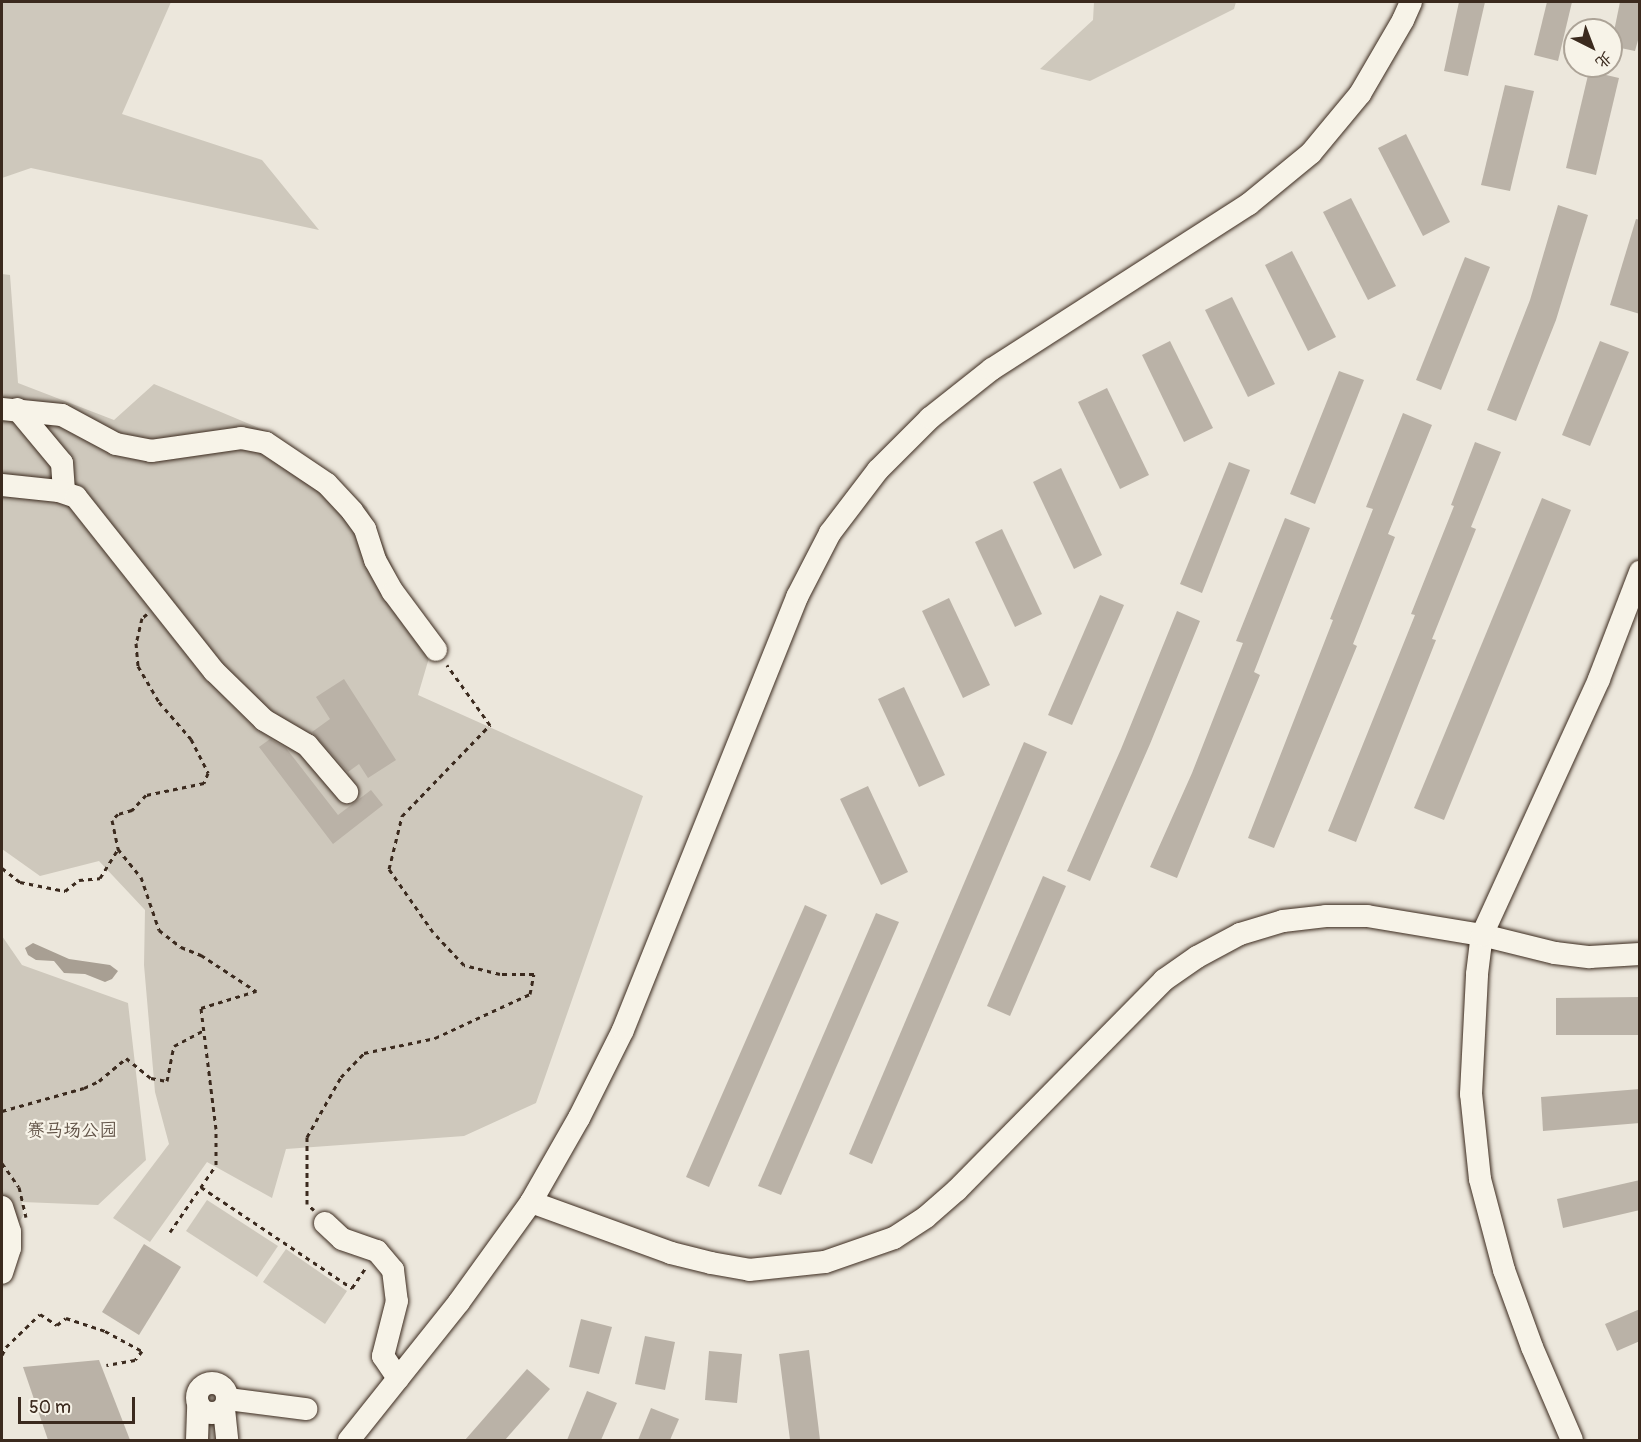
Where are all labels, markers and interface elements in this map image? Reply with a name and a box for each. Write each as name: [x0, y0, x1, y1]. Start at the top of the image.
north arrow: [1563, 18, 1623, 78]
text: 北: [1591, 47, 1616, 73]
park label: 赛马场公园: [27, 1120, 117, 1142]
scale bar: [21, 1385, 138, 1423]
text: 50 m: [29, 1396, 71, 1419]

